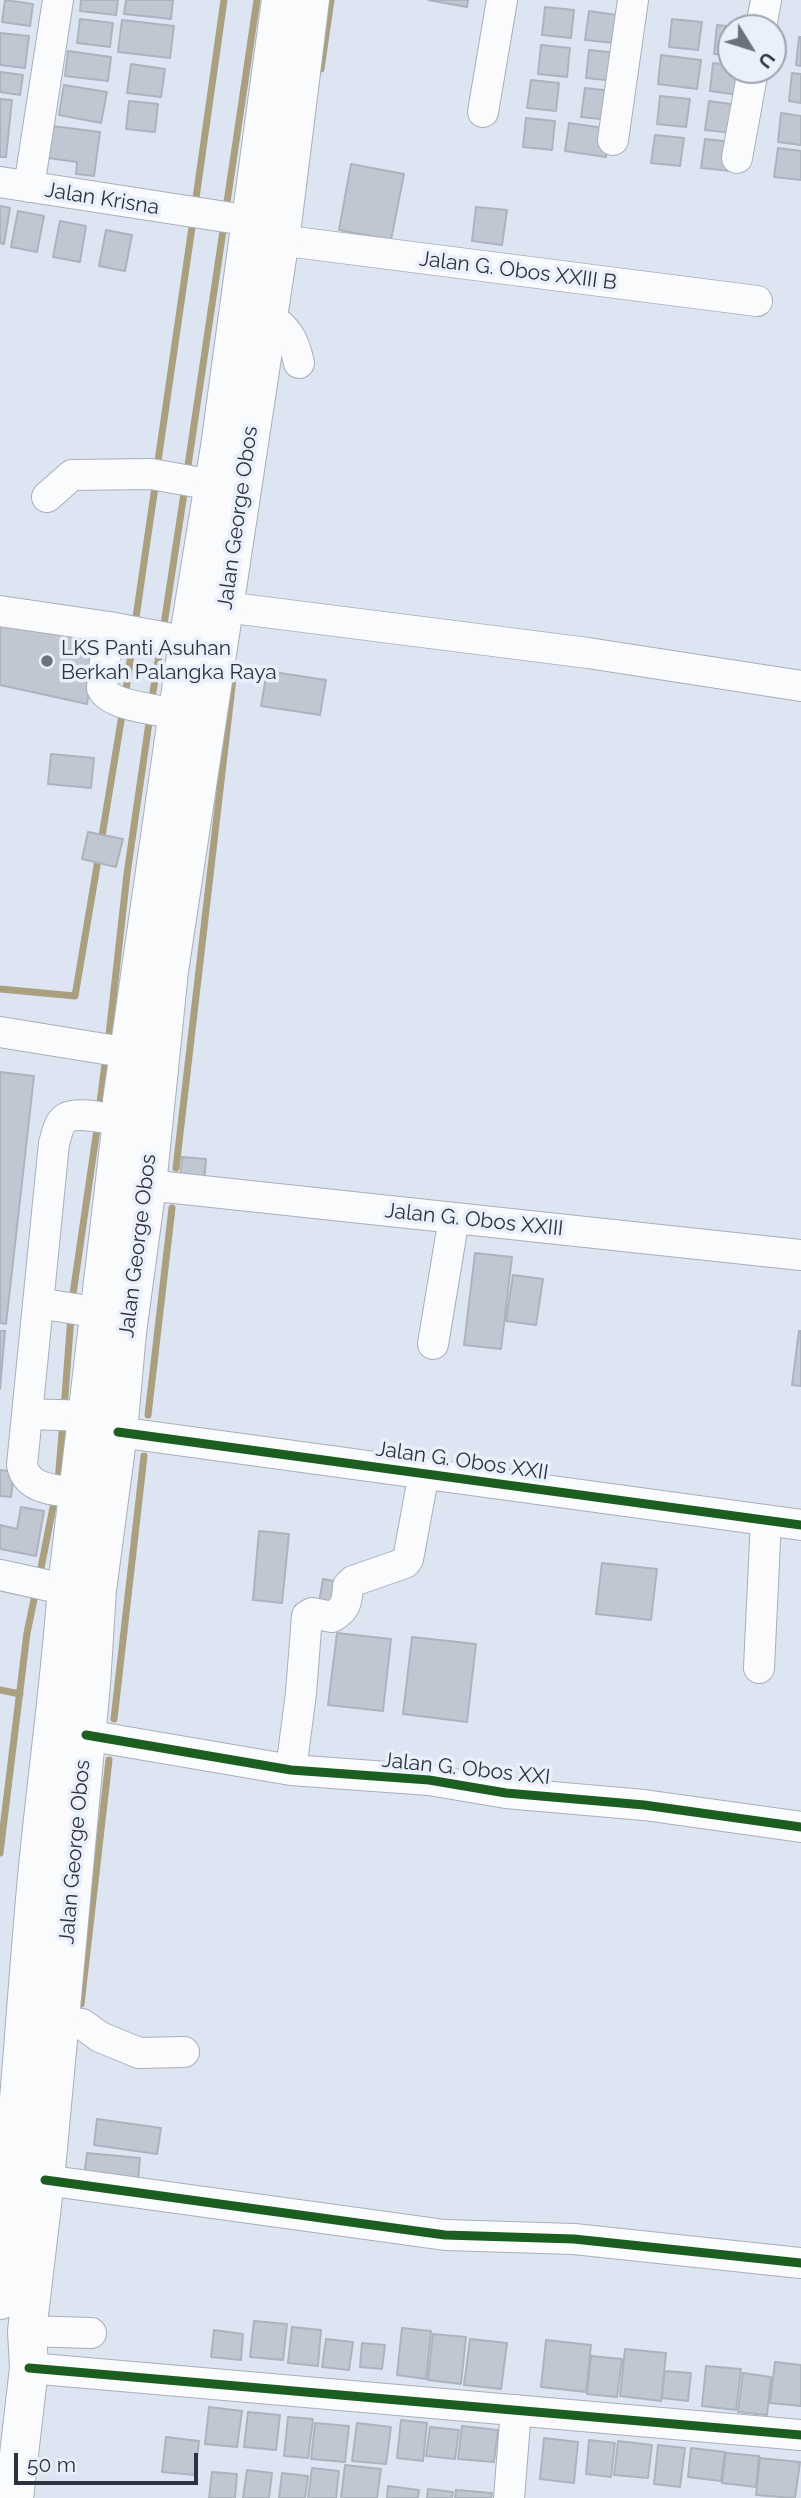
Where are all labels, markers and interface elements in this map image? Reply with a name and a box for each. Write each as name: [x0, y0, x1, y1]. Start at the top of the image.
north arrow: [717, 14, 787, 84]
text: U: [754, 48, 780, 73]
street label: Jalan Krisna: [43, 178, 161, 220]
street label: Jalan G. Obos XXIII B: [418, 246, 618, 296]
street label: Jalan George Obos: [213, 425, 263, 611]
place label: LKS Panti Asuhan Berkah Palangka Raya: [61, 636, 277, 686]
marker: LKS Panti Asuhan Berkah Palangka Raya: [39, 653, 55, 669]
street label: Jalan George Obos: [114, 1153, 162, 1339]
street label: Jalan G. Obos XXIII: [383, 1198, 565, 1242]
street label: Jalan G. Obos XXII: [374, 1436, 550, 1486]
street label: Jalan G. Obos XXI: [381, 1748, 551, 1790]
street label: Jalan George Obos: [54, 1759, 96, 1945]
scale bar: [18, 2438, 201, 2482]
text: 50 m: [27, 2452, 76, 2477]

